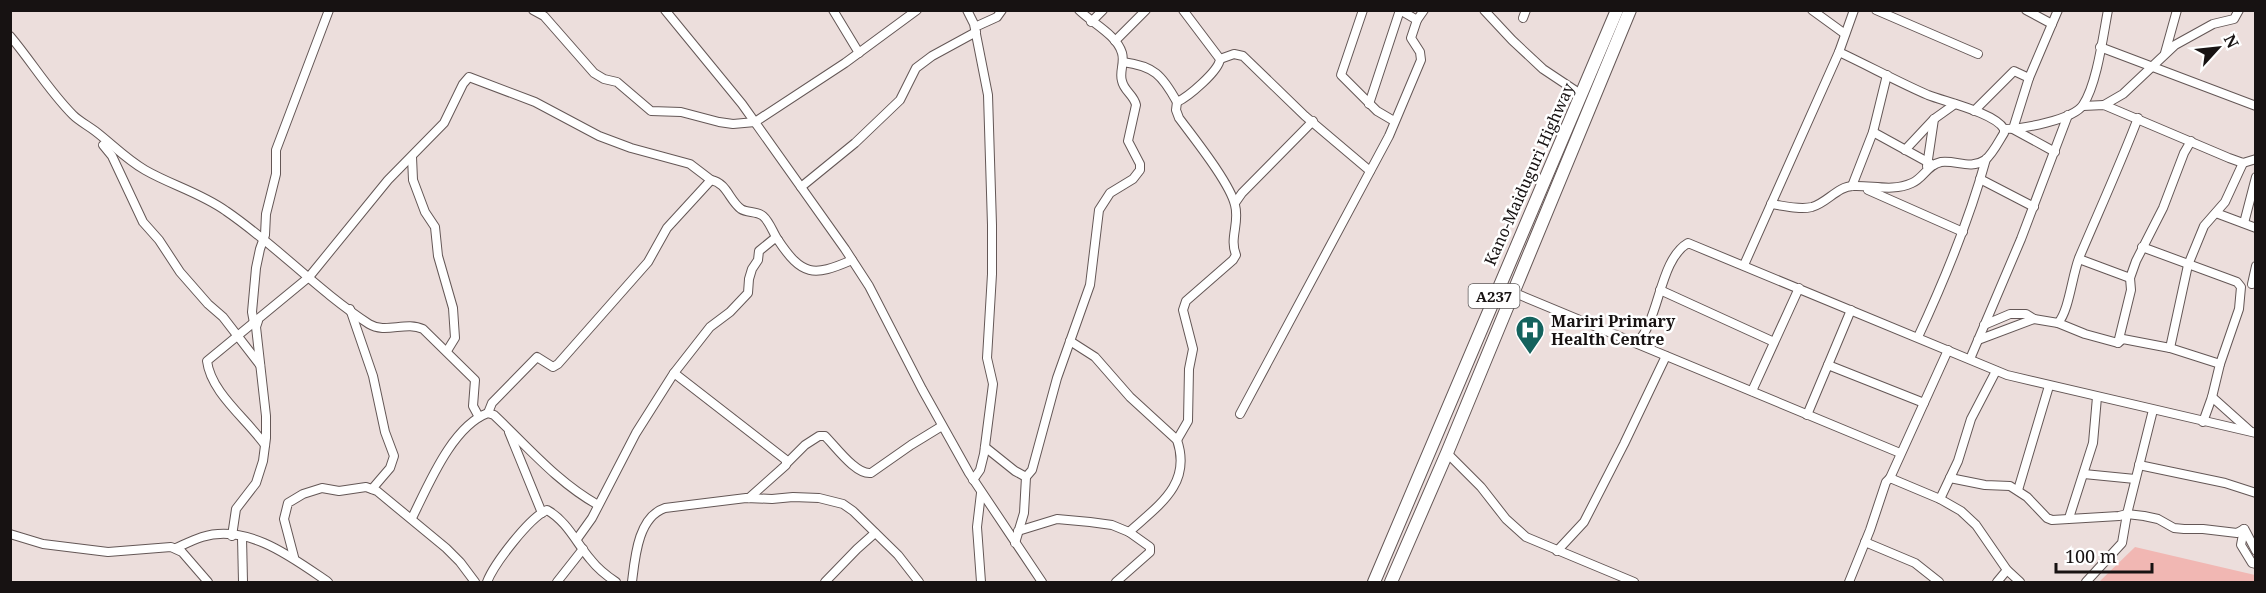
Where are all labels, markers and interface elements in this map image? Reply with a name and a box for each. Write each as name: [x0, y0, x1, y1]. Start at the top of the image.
north arrow: [2188, 18, 2248, 78]
text: N: [2219, 31, 2244, 52]
street label: Kano-Maiduguri Highway: [1479, 78, 1580, 269]
road number: A237: [1468, 284, 1520, 308]
place label: Mariri Primary Health Centre: [1551, 310, 1676, 350]
hospital icon: Mariri Primary Health Centre: [1514, 314, 1546, 356]
scale bar: [2056, 536, 2152, 574]
text: 100 m: [2065, 544, 2117, 568]

